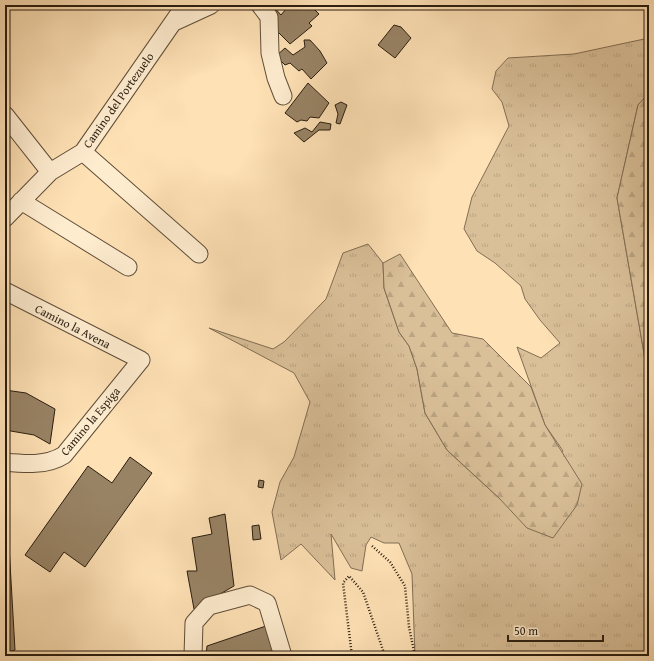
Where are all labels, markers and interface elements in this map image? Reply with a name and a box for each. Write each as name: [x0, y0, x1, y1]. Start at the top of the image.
street label: Camino del Portezuelo: [79, 49, 157, 151]
street label: Camino la Avena: [32, 300, 114, 353]
street label: Camino la Espiga: [56, 383, 124, 459]
scale bar: [508, 617, 603, 643]
text: 50 m: [514, 622, 538, 639]

